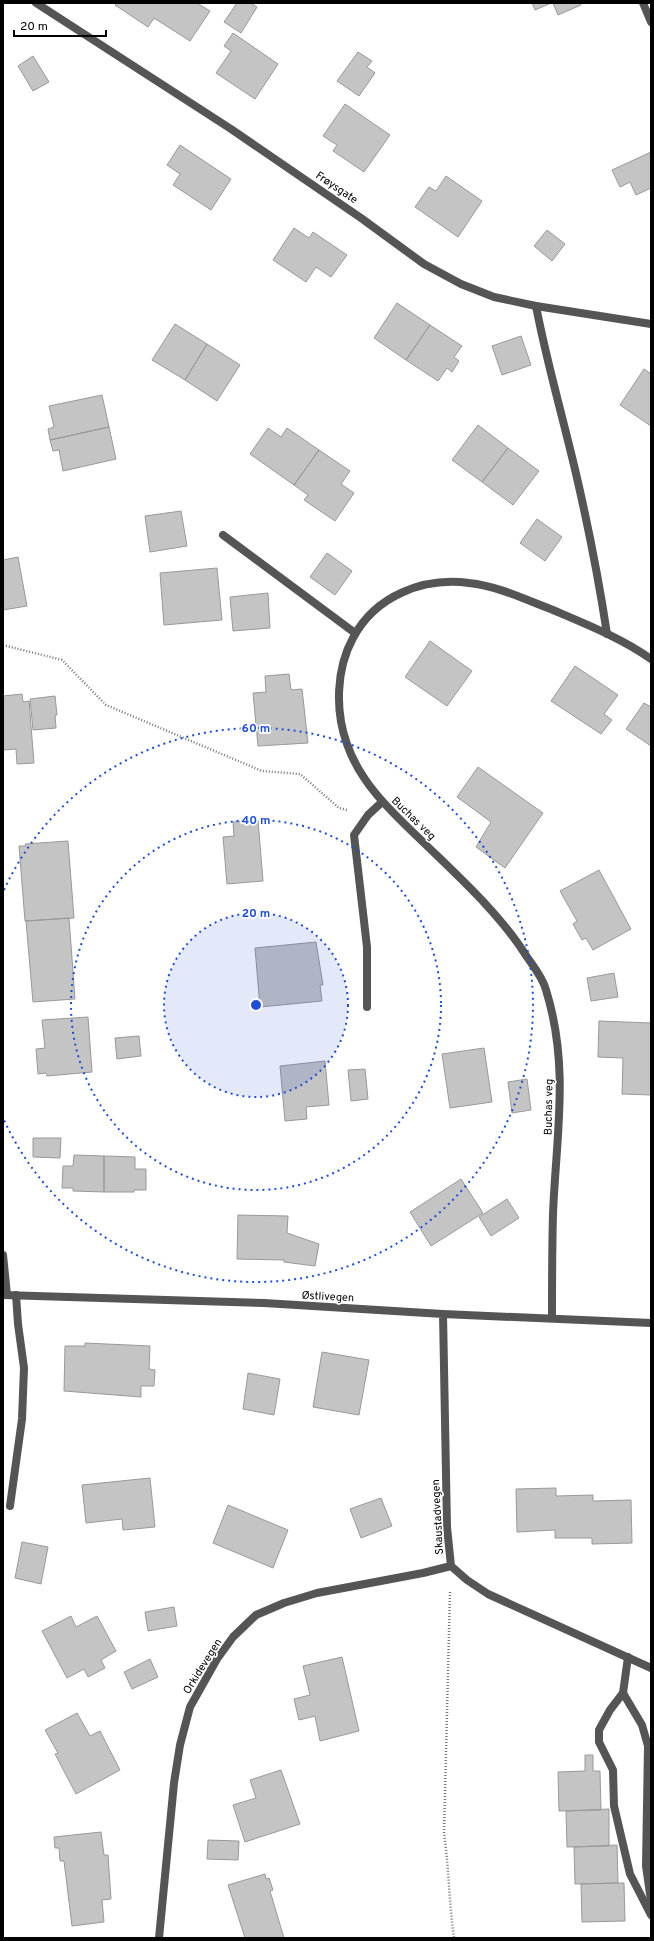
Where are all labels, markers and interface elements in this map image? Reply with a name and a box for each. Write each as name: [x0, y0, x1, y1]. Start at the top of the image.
scale bar: [14, 12, 106, 38]
text: 20 m: [20, 19, 48, 35]
street label: Frøysgate: [313, 169, 360, 207]
text: 60 m: [242, 721, 270, 737]
street label: Buchas veg: [388, 794, 439, 843]
text: 40 m: [241, 813, 271, 829]
text: 20 m: [242, 906, 270, 922]
centre of rings: [249, 998, 263, 1012]
street label: Buchas veg: [542, 1079, 556, 1135]
street label: Østlivegen: [301, 1289, 355, 1305]
street label: Skaustadvegen: [429, 1479, 447, 1555]
street label: Orkidevegen: [180, 1636, 225, 1697]

